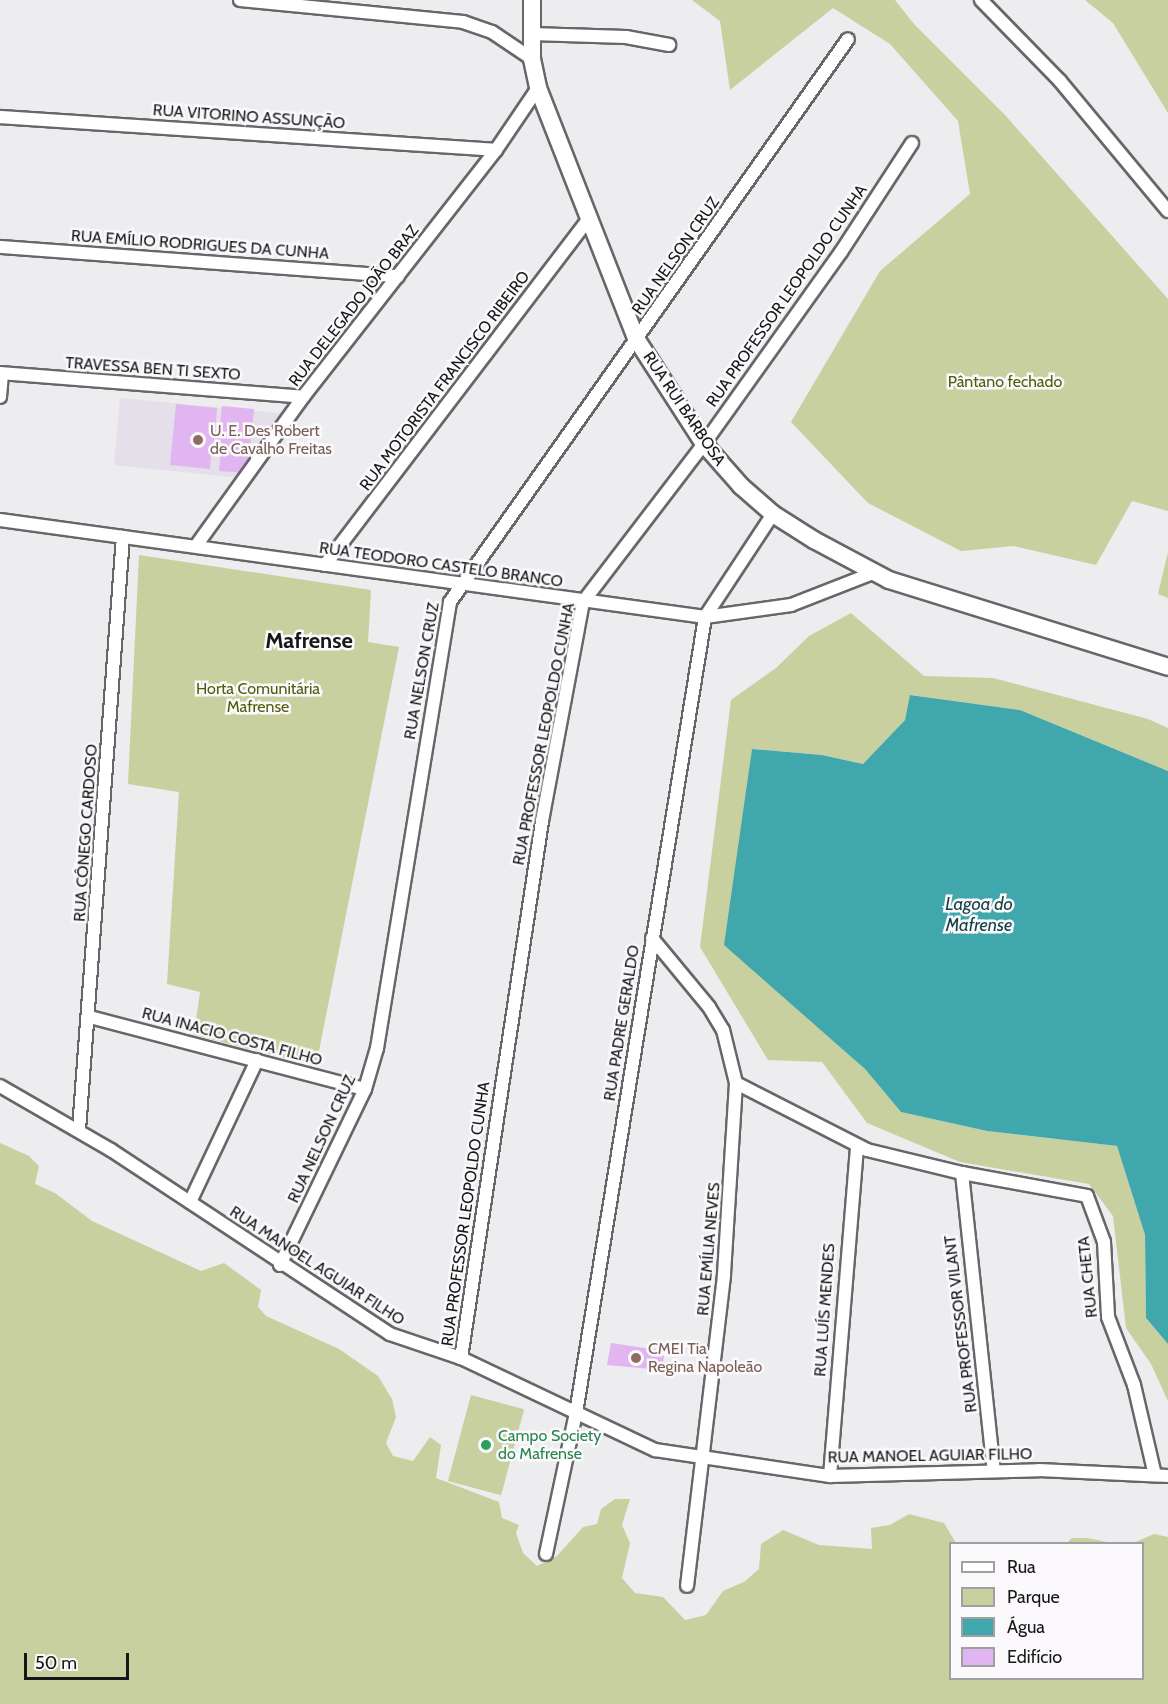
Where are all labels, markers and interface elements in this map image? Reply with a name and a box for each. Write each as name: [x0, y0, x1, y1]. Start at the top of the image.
street label: RUA VITORINO ASSUNÇÃO: [152, 101, 346, 133]
street label: RUA PROFESSOR LEOPOLDO CUNHA: [703, 181, 871, 411]
street label: RUA NELSON CRUZ: [628, 194, 724, 318]
street label: RUA DELEGADO JOÃO BRAZ: [285, 222, 423, 390]
street label: RUA EMÍLIO RODRIGUES DA CUNHA: [70, 226, 330, 264]
street label: RUA MOTORISTA FRANCISCO RIBEIRO: [356, 267, 534, 495]
street label: RUA RUI BARBOSA: [639, 348, 729, 470]
street label: TRAVESSA BEN TI SEXTO: [65, 353, 241, 385]
park label: Pântano fechado: [948, 372, 1062, 392]
place label: U. E. Des Robert de Cavalho Freitas: [210, 421, 332, 459]
marker: U. E. Des Robert de Cavalho Freitas: [191, 433, 205, 447]
street label: RUA TEODORO CASTELO BRANCO: [318, 538, 564, 592]
street label: RUA NELSON CRUZ: [400, 601, 444, 741]
street label: RUA PROFESSOR LEOPOLDO CUNHA: [509, 601, 579, 867]
district label: Mafrense: [265, 628, 353, 654]
park label: Horta Comunitária Mafrense: [196, 679, 320, 717]
street label: RUA CÔNEGO CARDOSO: [70, 744, 102, 922]
water label: Lagoa do Mafrense: [945, 894, 1013, 936]
street label: RUA PADRE GERALDO: [600, 944, 644, 1102]
street label: RUA INACIO COSTA FILHO: [140, 1004, 324, 1070]
street label: RUA NELSON CRUZ: [284, 1072, 360, 1206]
street label: RUA PROFESSOR LEOPOLDO CUNHA: [438, 1080, 494, 1348]
street label: RUA EMÍLIA NEVES: [694, 1181, 724, 1317]
street label: RUA MANOEL AGUIAR FILHO: [226, 1202, 408, 1330]
street label: RUA PROFESSOR VILANT: [941, 1234, 981, 1414]
street label: RUA CHETA: [1074, 1235, 1102, 1319]
street label: RUA LUÍS MENDES: [811, 1243, 839, 1377]
place label: CMEI Tia Regina Napoleão: [648, 1339, 762, 1377]
marker: CMEI Tia Regina Napoleão: [629, 1351, 643, 1365]
place label: Campo Society do Mafrense: [498, 1426, 601, 1464]
marker: Campo Society do Mafrense: [479, 1438, 493, 1452]
street label: RUA MANOEL AGUIAR FILHO: [828, 1445, 1032, 1467]
legend: [949, 1542, 1144, 1680]
text: Rua: [1007, 1556, 1036, 1578]
text: Parque: [1007, 1586, 1060, 1608]
text: Água: [1007, 1616, 1045, 1638]
scale bar: [27, 1641, 132, 1679]
text: Edifício: [1007, 1646, 1062, 1668]
text: 50 m: [35, 1652, 77, 1674]

